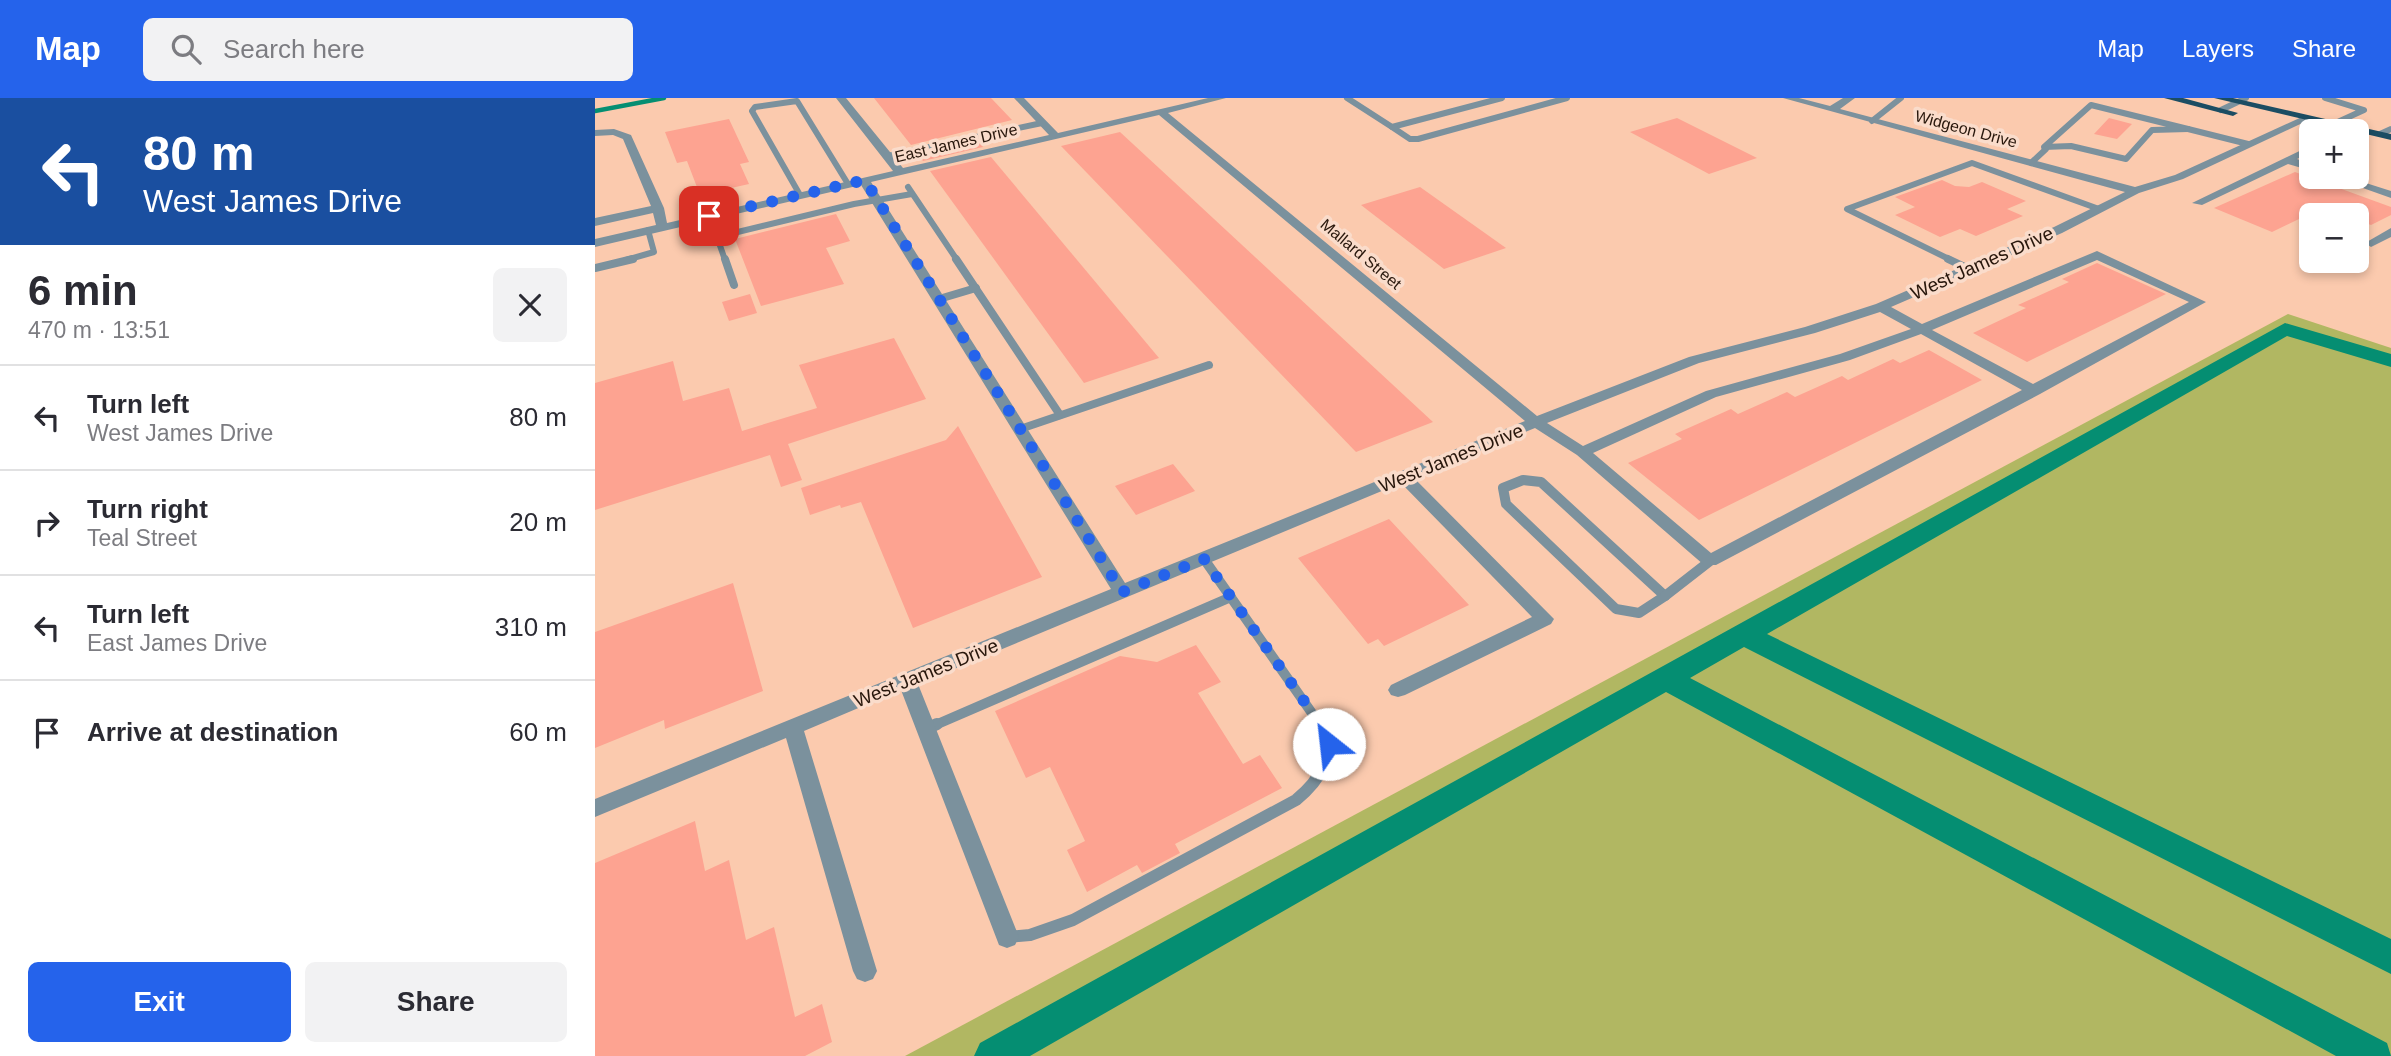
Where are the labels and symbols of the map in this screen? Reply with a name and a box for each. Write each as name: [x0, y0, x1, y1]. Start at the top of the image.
street label: Widgeon Drive: [1913, 107, 2019, 151]
street label: East James Drive: [893, 121, 1019, 165]
pin: [679, 186, 739, 246]
street label: Mallard Street: [1317, 215, 1405, 293]
street label: West James Drive: [1907, 222, 2057, 304]
street label: West James Drive: [1376, 419, 1526, 497]
street label: West James Drive: [851, 634, 1001, 712]
position arrow: [1292, 707, 1366, 781]

